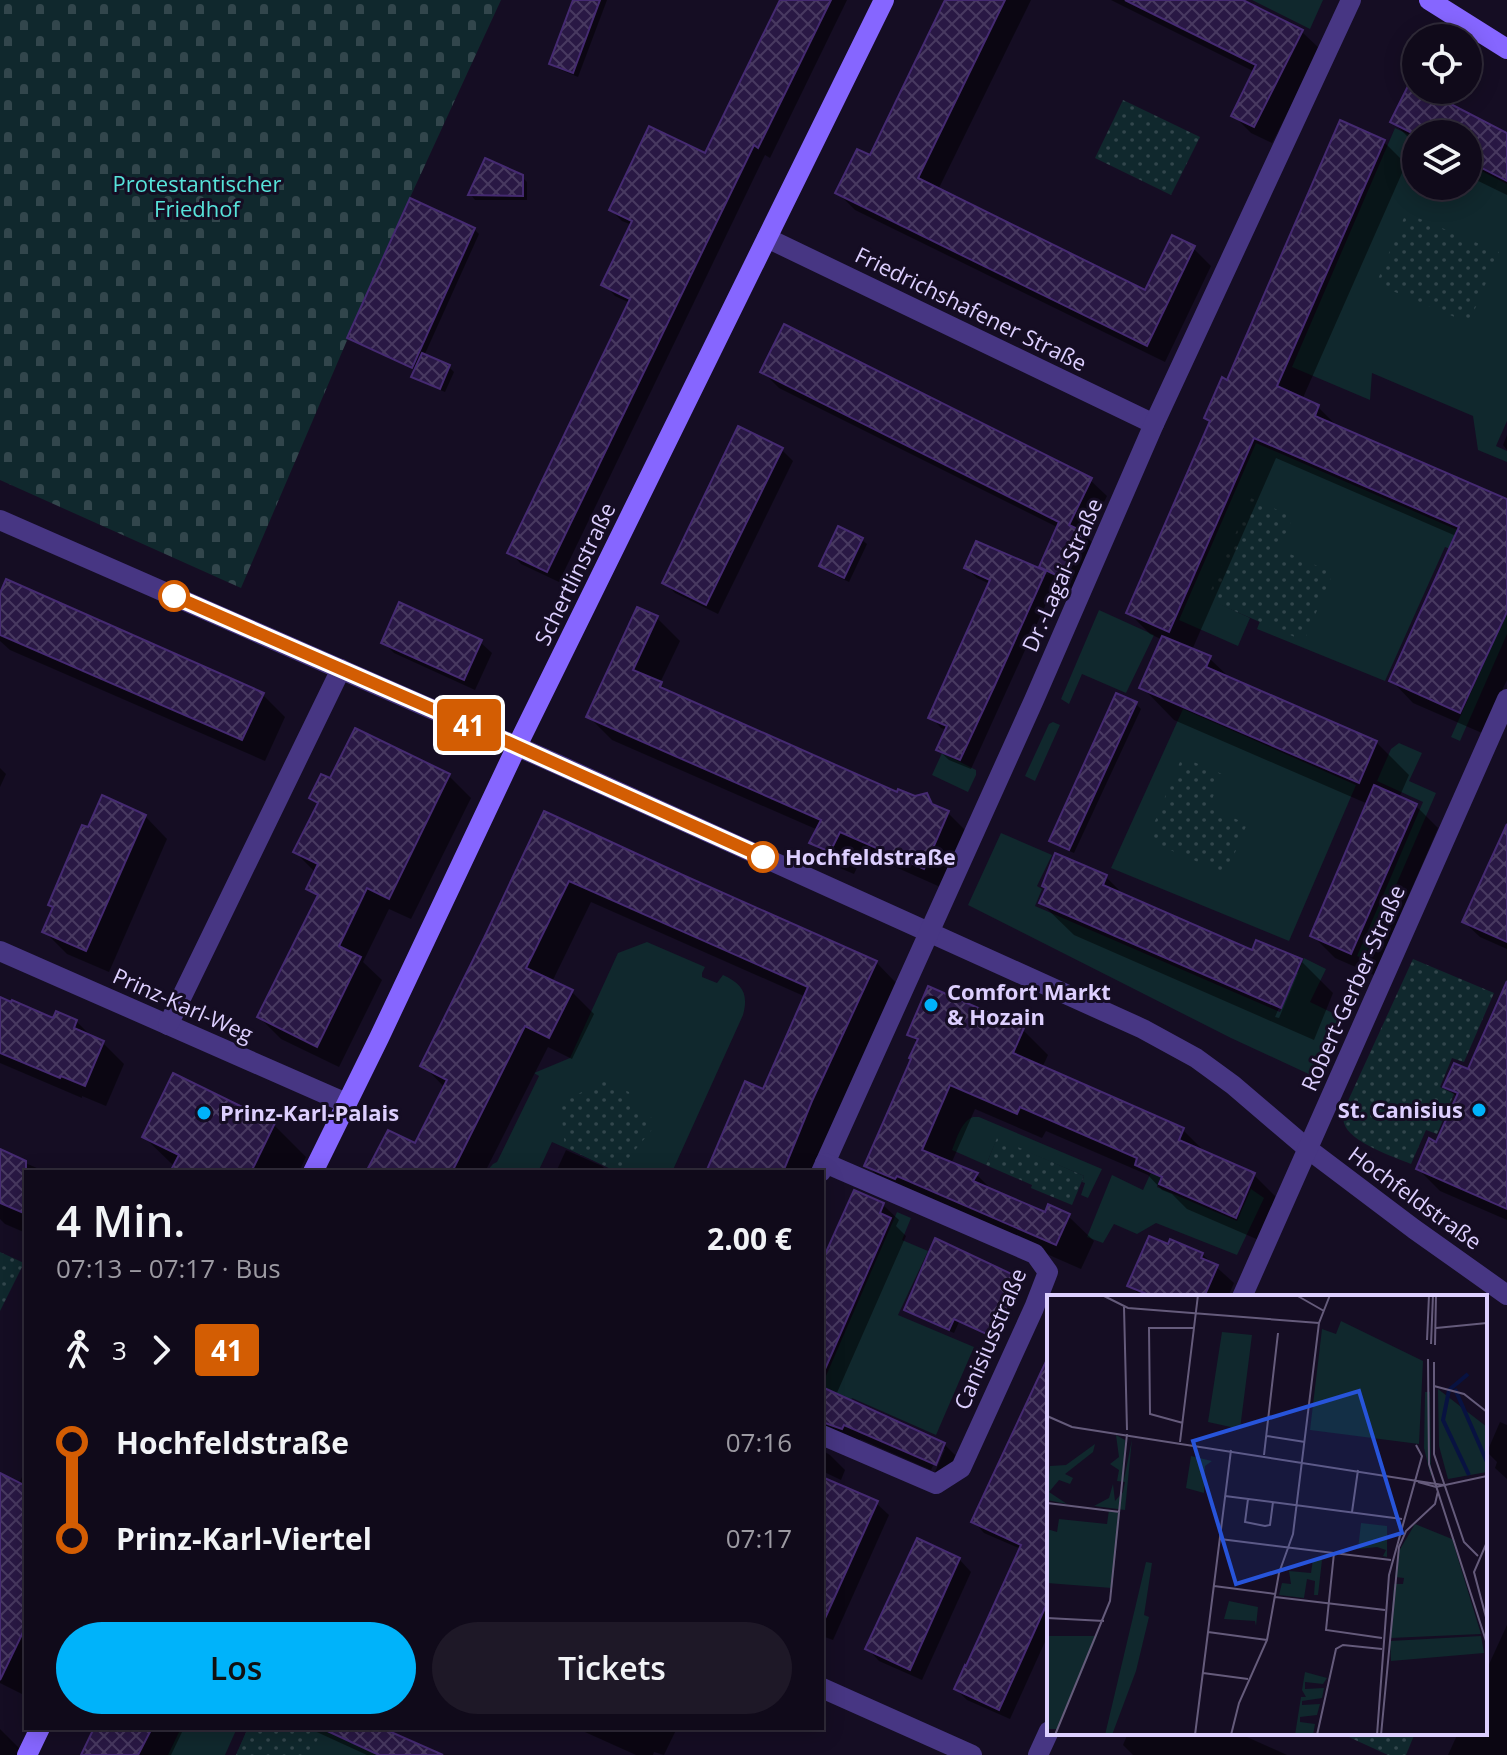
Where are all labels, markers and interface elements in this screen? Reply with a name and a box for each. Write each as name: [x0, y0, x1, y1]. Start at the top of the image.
map controls: [1402, 24, 1482, 200]
button: locate: [1402, 24, 1482, 104]
button: layers: [1402, 120, 1482, 200]
park label: Protestantischer Friedhof: [113, 168, 281, 223]
street label: Friedrichshafener Straße: [851, 239, 1092, 377]
street label: Dr.-Lagai-Straße: [1014, 493, 1108, 656]
street label: Schertlinstraße: [527, 497, 622, 650]
unlabelled marker: [159, 581, 189, 611]
line badge: 41: [433, 699, 505, 751]
text: 41: [453, 706, 485, 744]
place label: Hochfeldstraße: [785, 841, 956, 871]
marker: Hochfeldstraße: [748, 842, 778, 872]
street label: Robert-Gerber-Straße: [1293, 880, 1411, 1096]
street label: Prinz-Karl-Weg: [109, 960, 258, 1048]
place label: Comfort Markt & Hozain: [947, 976, 1111, 1031]
marker: Comfort Markt & Hozain: [922, 996, 940, 1014]
place label: St. Canisius: [1338, 1094, 1463, 1124]
place label: Prinz-Karl-Palais: [220, 1097, 399, 1127]
marker: St. Canisius: [1470, 1101, 1488, 1119]
marker: Prinz-Karl-Palais: [195, 1104, 213, 1122]
street label: Hochfeldstraße: [1343, 1139, 1488, 1256]
text: 4 Min.: [56, 1190, 185, 1250]
text: 2.00 €: [707, 1218, 792, 1259]
text: 07:13 – 07:17 · Bus: [56, 1250, 281, 1286]
street label: Canisiusstraße: [946, 1263, 1032, 1414]
inset map: [1047, 1295, 1487, 1735]
icon: walk: [56, 1328, 100, 1372]
icon: forward: [139, 1328, 183, 1372]
text: 41: [211, 1331, 243, 1369]
text: 3: [112, 1332, 127, 1368]
text: Hochfeldstraße: [116, 1422, 349, 1463]
text: 07:16: [726, 1424, 792, 1460]
text: Prinz-Karl-Viertel: [116, 1518, 372, 1559]
text: 07:17: [726, 1520, 792, 1556]
button: Los: [56, 1622, 416, 1714]
button: Tickets: [432, 1622, 792, 1714]

